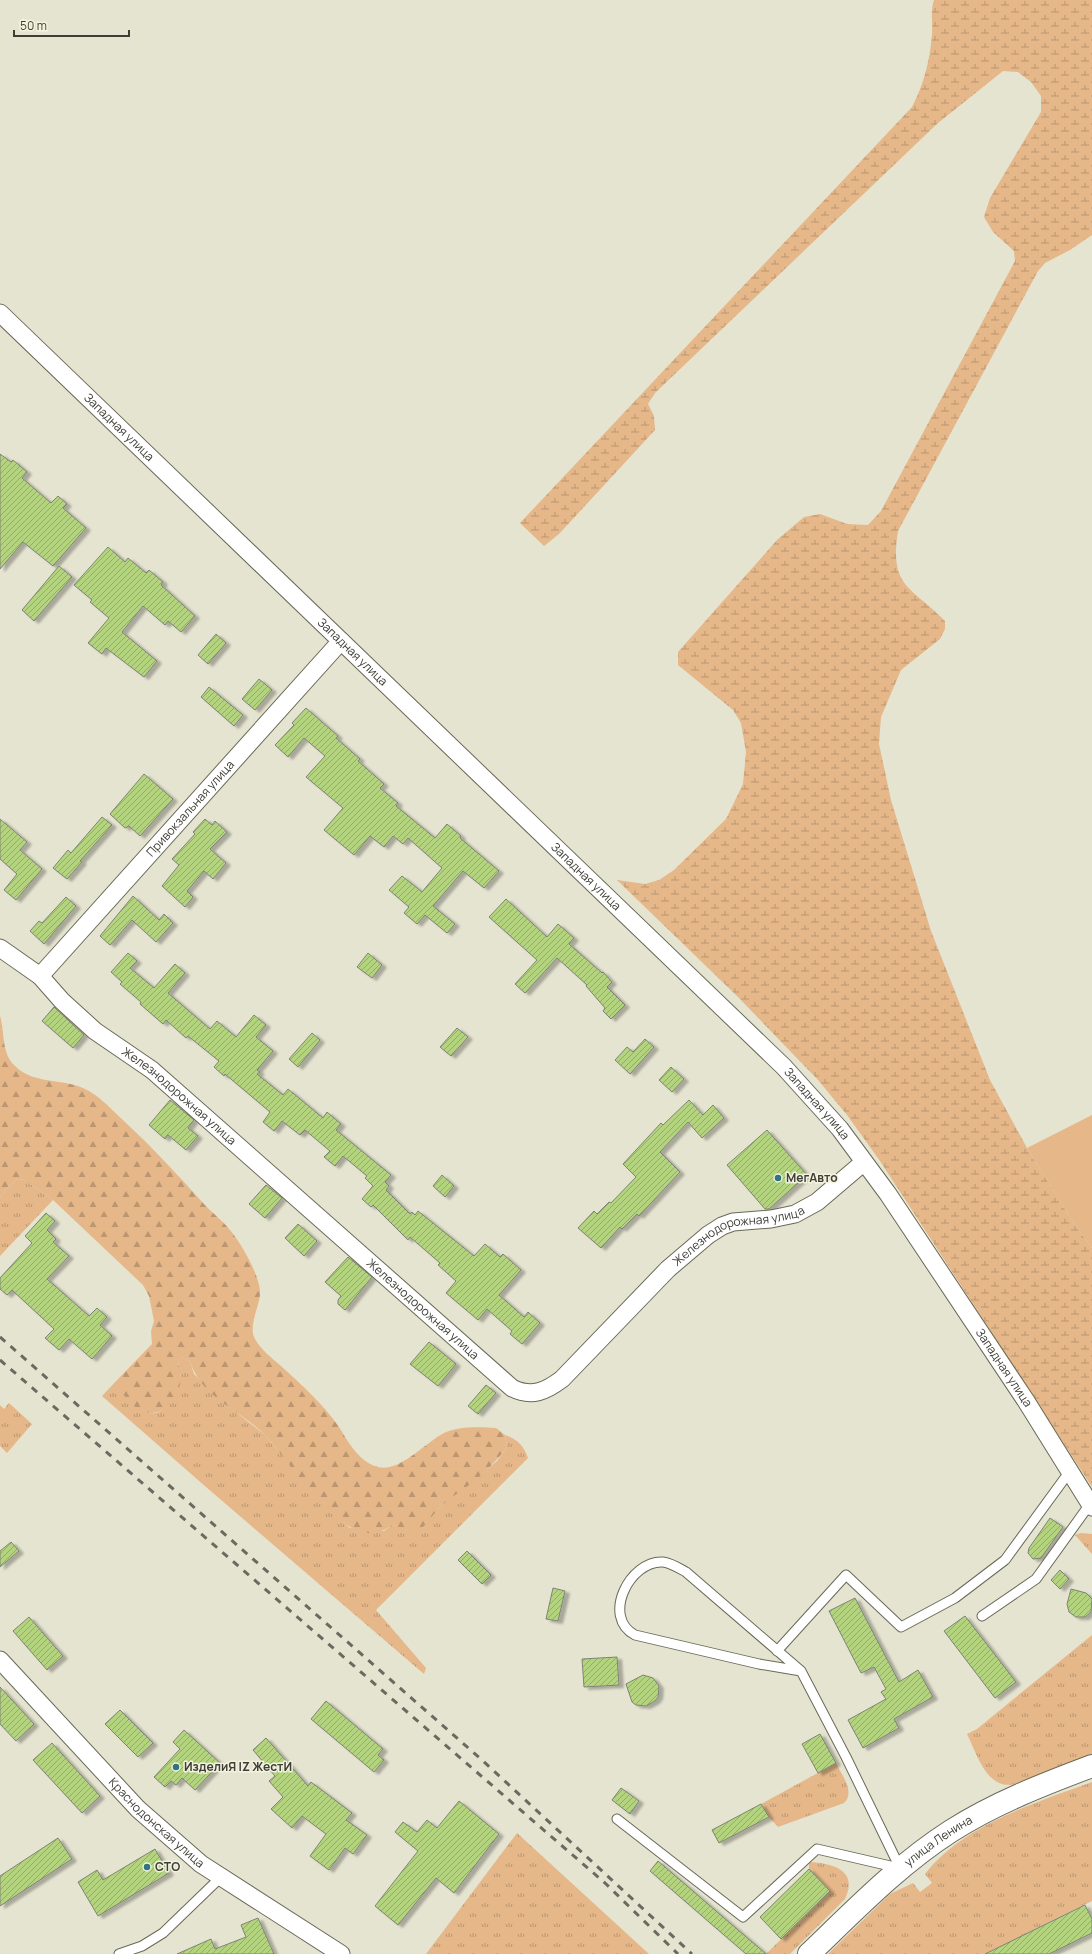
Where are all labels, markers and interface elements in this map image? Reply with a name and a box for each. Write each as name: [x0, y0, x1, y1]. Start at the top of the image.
scale bar: [14, 12, 129, 38]
text: 50 m: [20, 17, 47, 34]
street label: Западная улица: [80, 389, 158, 465]
street label: Западная улица: [314, 614, 392, 689]
street label: Привокзальная улица: [142, 756, 238, 860]
street label: Западная улица: [548, 838, 625, 914]
street label: Железнодорожная улица: [118, 1043, 240, 1149]
street label: Западная улица: [780, 1064, 854, 1143]
place label: МегАвто: [786, 1169, 838, 1186]
marker: МегАвто: [773, 1173, 783, 1183]
street label: Железнодорожная улица: [669, 1201, 807, 1270]
street label: Железнодорожная улица: [363, 1254, 483, 1363]
street label: Западная улица: [972, 1325, 1037, 1410]
place label: ИзделиЯ IZ ЖестИ: [184, 1758, 292, 1775]
marker: ИзделиЯ IZ ЖестИ: [171, 1762, 181, 1772]
street label: Краснодонская улица: [105, 1774, 208, 1871]
street label: улица Ленина: [900, 1811, 975, 1870]
place label: СТО: [155, 1858, 180, 1875]
marker: СТО: [142, 1862, 152, 1872]

